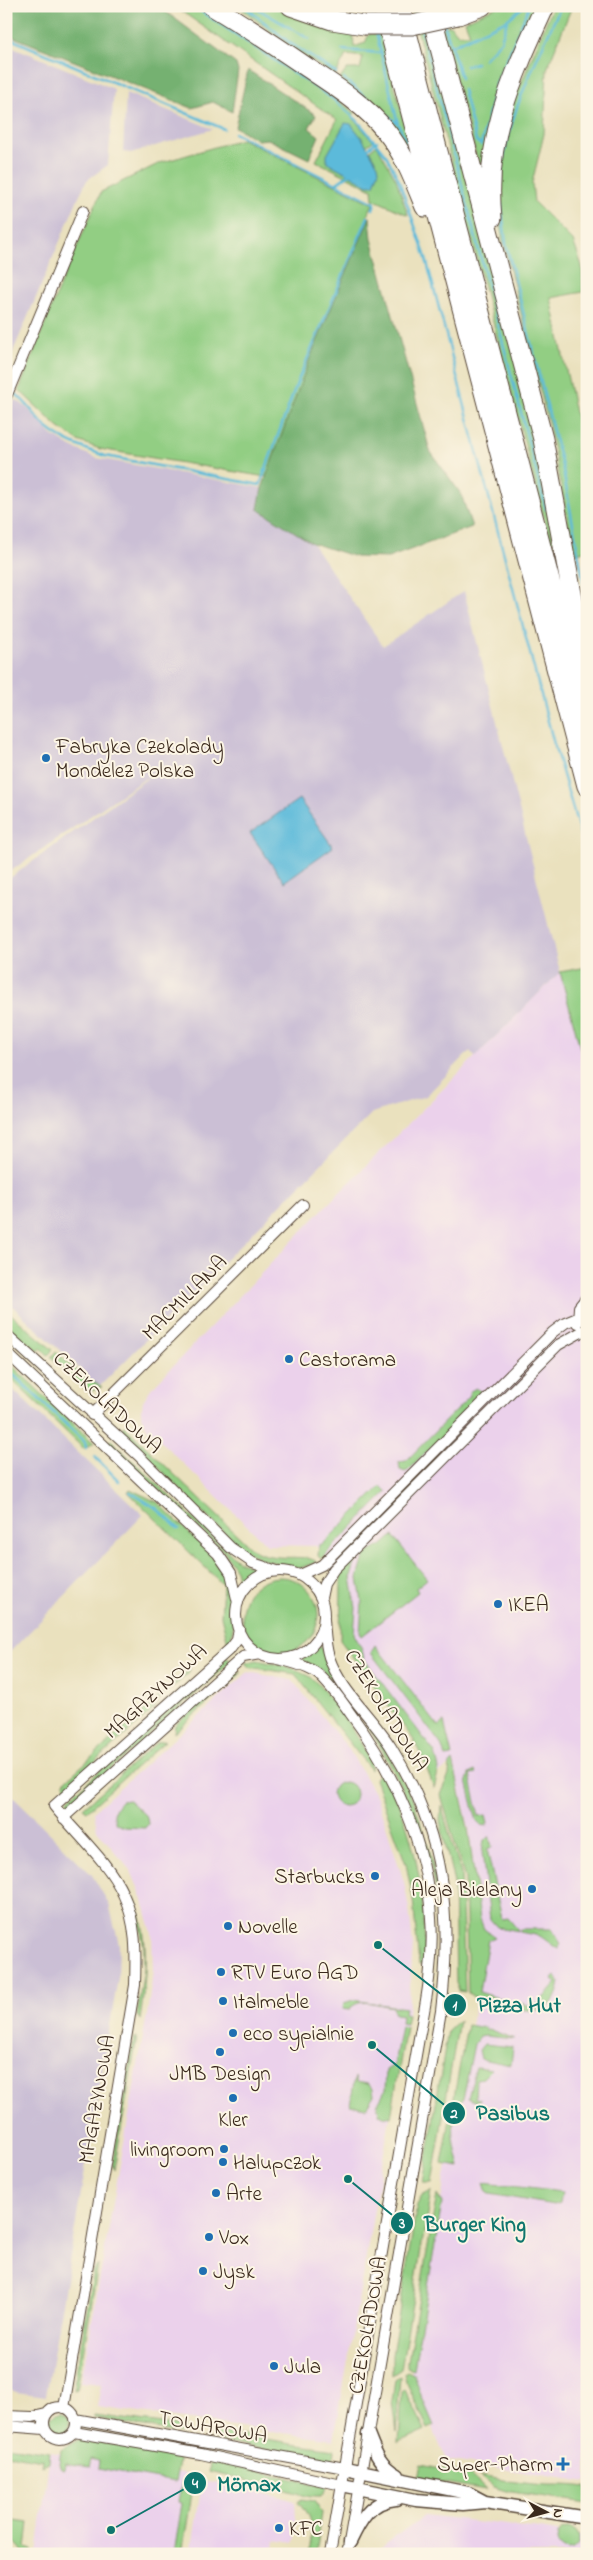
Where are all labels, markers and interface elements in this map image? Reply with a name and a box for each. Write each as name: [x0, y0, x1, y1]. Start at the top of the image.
place label: Fabryka Czekolady Mondelez Polska: [55, 733, 224, 787]
marker: Fabryka Czekolady Mondelez Polska: [40, 752, 52, 764]
street label: MACMILLANA: [136, 1249, 235, 1348]
street label: CZEKOLADOWA: [45, 1345, 168, 1462]
place label: Castorama: [299, 1346, 396, 1376]
marker: Castorama: [283, 1353, 295, 1365]
place label: IKEA: [508, 1591, 549, 1621]
marker: IKEA: [492, 1598, 504, 1610]
street label: MAGAZYNOWA: [98, 1638, 215, 1747]
street label: CZEKOLADOWA: [336, 1644, 435, 1778]
place label: Starbucks: [274, 1863, 365, 1893]
marker: Starbucks: [369, 1870, 381, 1882]
place label: Aleja Bielany: [411, 1876, 522, 1908]
marker: Aleja Bielany: [526, 1883, 538, 1895]
place label: Novelle: [238, 1913, 298, 1943]
marker: Novelle: [222, 1920, 234, 1932]
place label: RTV Euro AGD: [231, 1959, 359, 1989]
marker: RTV Euro AGD: [215, 1966, 227, 1978]
callout: Pizza Hut: [442, 1986, 571, 2023]
place label: Italmeble: [233, 1988, 310, 2018]
text: Pizza Hut: [477, 1991, 562, 2023]
marker: Italmeble: [217, 1995, 229, 2007]
text: 1: [453, 1995, 458, 2017]
place label: eco sypialnie: [243, 2020, 354, 2052]
marker: eco sypialnie: [227, 2027, 239, 2039]
street label: MAGAZYNOWA: [72, 2032, 124, 2166]
marker: JMB Design: [214, 2046, 226, 2058]
place label: JMB Design: [169, 2060, 271, 2092]
marker: Kler: [227, 2092, 239, 2104]
callout: Pasibus: [441, 2094, 560, 2131]
text: Pasibus: [476, 2099, 550, 2131]
text: 2: [449, 2103, 458, 2125]
place label: Kler: [218, 2106, 248, 2136]
place label: livingroom: [130, 2136, 214, 2168]
marker: livingroom: [218, 2143, 230, 2155]
place label: Halupczok: [233, 2149, 322, 2179]
marker: Halupczok: [217, 2156, 229, 2168]
place label: Arte: [226, 2180, 263, 2210]
marker: Arte: [210, 2187, 222, 2199]
callout: Burger King: [390, 2205, 536, 2242]
text: Burger King: [423, 2210, 526, 2243]
text: 3: [398, 2213, 405, 2235]
place label: Vox: [218, 2224, 249, 2254]
marker: Vox: [203, 2231, 215, 2243]
street label: CZEKOLADOWA: [342, 2254, 396, 2397]
place label: Jysk: [213, 2258, 256, 2290]
marker: Jysk: [197, 2265, 209, 2277]
place label: Jula: [284, 2353, 321, 2383]
marker: Jula: [268, 2360, 280, 2372]
street label: TOWAROWA: [156, 2404, 269, 2452]
place label: Super-Pharm: [437, 2451, 553, 2481]
marker: Super-Pharm: [557, 2458, 569, 2470]
callout: Mömax: [183, 2464, 291, 2501]
text: Mömax: [217, 2470, 281, 2502]
text: 4: [191, 2473, 199, 2495]
north arrow: [520, 2488, 570, 2538]
text: N: [547, 2507, 568, 2519]
place label: KFC: [289, 2515, 323, 2545]
marker: KFC: [273, 2522, 285, 2534]

